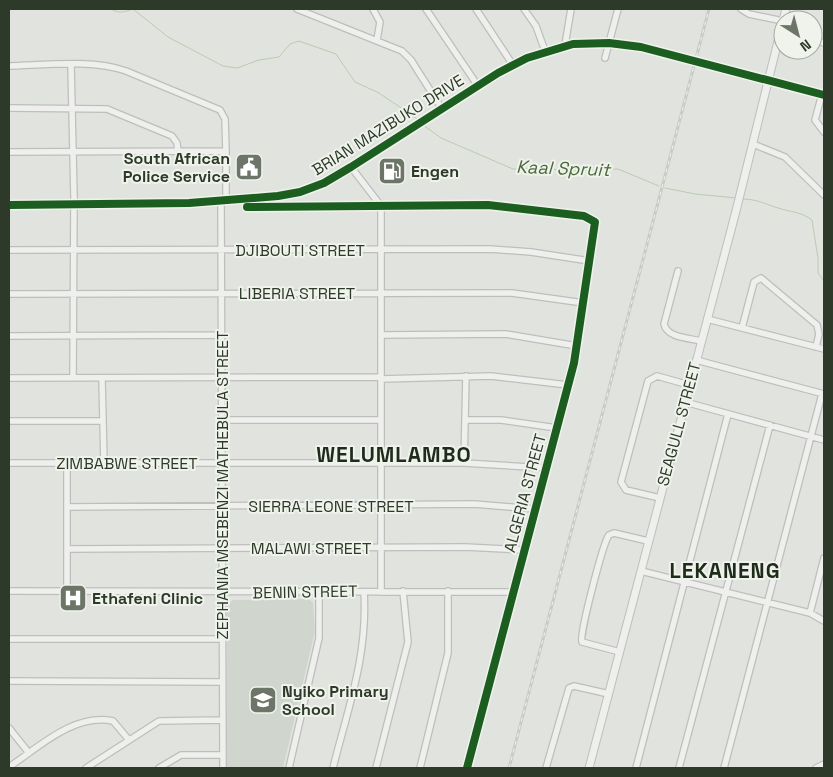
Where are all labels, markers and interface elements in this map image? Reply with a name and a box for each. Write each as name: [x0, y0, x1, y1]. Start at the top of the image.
north arrow: [773, 10, 823, 60]
text: N: [797, 35, 815, 56]
street label: BRIAN MAZIBUKO DRIVE: [308, 70, 468, 180]
place label: South African Police Service: [123, 148, 230, 187]
public building icon: South African Police Service: [234, 152, 264, 182]
water label: Kaal Spruit: [516, 155, 612, 181]
fuel station icon: Engen: [377, 156, 407, 186]
place label: Engen: [411, 161, 459, 182]
street label: DJIBOUTI STREET: [235, 240, 365, 261]
street label: LIBERIA STREET: [239, 283, 355, 304]
street label: ZEPHANIA MSEBENZI MATHEBULA STREET: [212, 331, 233, 639]
street label: SEAGULL STREET: [652, 360, 706, 488]
street label: ALGERIA STREET: [499, 431, 551, 555]
district label: WELUMLAMBO: [316, 441, 472, 468]
street label: ZIMBABWE STREET: [56, 453, 198, 474]
street label: SIERRA LEONE STREET: [248, 496, 414, 517]
street label: MALAWI STREET: [251, 538, 371, 559]
district label: LEKANENG: [669, 557, 781, 584]
street label: BENIN STREET: [252, 581, 358, 603]
hospital icon: Ethafeni Clinic: [58, 583, 88, 613]
place label: Ethafeni Clinic: [92, 588, 203, 609]
place label: Nyiko Primary School: [282, 681, 389, 720]
school or university icon: Nyiko Primary School: [248, 685, 278, 715]

